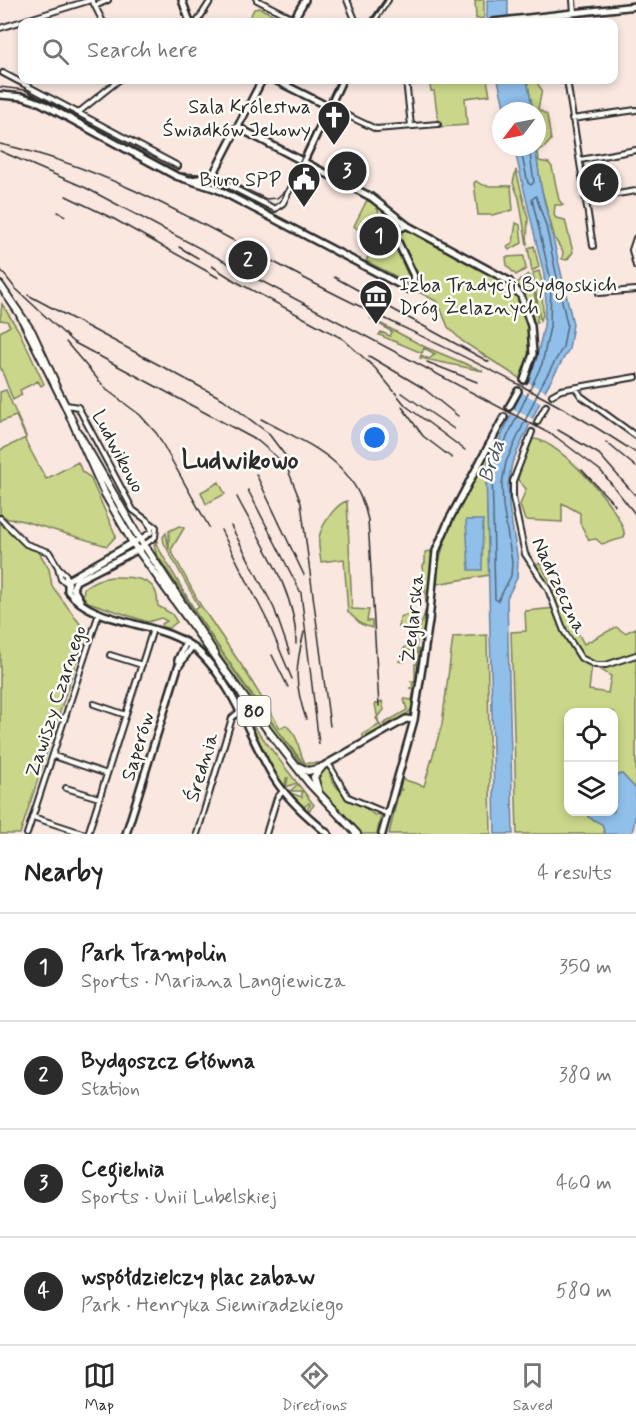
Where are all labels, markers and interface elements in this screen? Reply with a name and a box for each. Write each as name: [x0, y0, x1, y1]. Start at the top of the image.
search box: [18, 18, 618, 84]
icon: search: [39, 35, 72, 68]
text: Search here: [87, 37, 198, 65]
place label: Sala Królestwa Świadków Jehowy: [163, 94, 311, 144]
church icon: Sala Królestwa Świadków Jehowy: [316, 99, 352, 146]
north arrow: [492, 102, 546, 156]
pin: 3: [328, 148, 366, 194]
pin: 4: [580, 160, 618, 206]
public building icon: Biuro SPP: [286, 161, 322, 208]
place label: Biuro SPP: [199, 167, 281, 194]
pin: 1: [360, 214, 398, 258]
pin: 2: [228, 238, 268, 282]
place label: Izba Tradycji Bydgoskich Dróg Żelaznych: [399, 272, 617, 322]
museum icon: Izba Tradycji Bydgoskich Dróg Żelaznych: [358, 278, 394, 325]
street label: Ludwikowo: [85, 406, 151, 498]
your location: [360, 423, 389, 452]
water label: Brda: [472, 436, 512, 486]
district label: Ludwikowo: [181, 444, 299, 478]
street label: Nadrzeczna: [525, 533, 593, 639]
street label: Żeglarska: [395, 571, 432, 664]
street label: Zawiszy Czarnego: [19, 622, 94, 781]
road number: 80: [238, 696, 270, 726]
street label: Saperów: [115, 708, 162, 784]
map controls: [564, 708, 618, 816]
button: locate: [564, 708, 618, 762]
street label: Średnia: [179, 729, 226, 805]
button: layers: [564, 762, 618, 816]
text: Nearby: [24, 856, 103, 890]
text: 4 results: [537, 860, 612, 887]
text: Park Trampolin: [81, 940, 227, 968]
text: 1: [39, 954, 48, 981]
text: 350 m: [559, 954, 612, 981]
text: Sports · Mariana Langiewicza: [81, 968, 346, 995]
text: Bydgoszcz Główna: [81, 1048, 255, 1076]
text: 2: [39, 1062, 48, 1089]
text: 380 m: [559, 1062, 612, 1089]
text: Station: [81, 1076, 140, 1103]
text: Cegielnia: [81, 1156, 164, 1184]
text: 3: [39, 1170, 48, 1197]
text: 460 m: [556, 1170, 612, 1197]
text: Sports · Unii Lubelskiej: [81, 1184, 277, 1211]
text: współdzielczy plac zabaw: [81, 1264, 315, 1292]
text: 4: [38, 1278, 49, 1305]
text: 580 m: [556, 1278, 612, 1305]
text: Park · Henryka Siemiradzkiego: [81, 1292, 343, 1319]
tab: Map: [83, 1359, 116, 1416]
tab: Directions: [281, 1359, 347, 1416]
tab: Saved: [513, 1359, 553, 1416]

